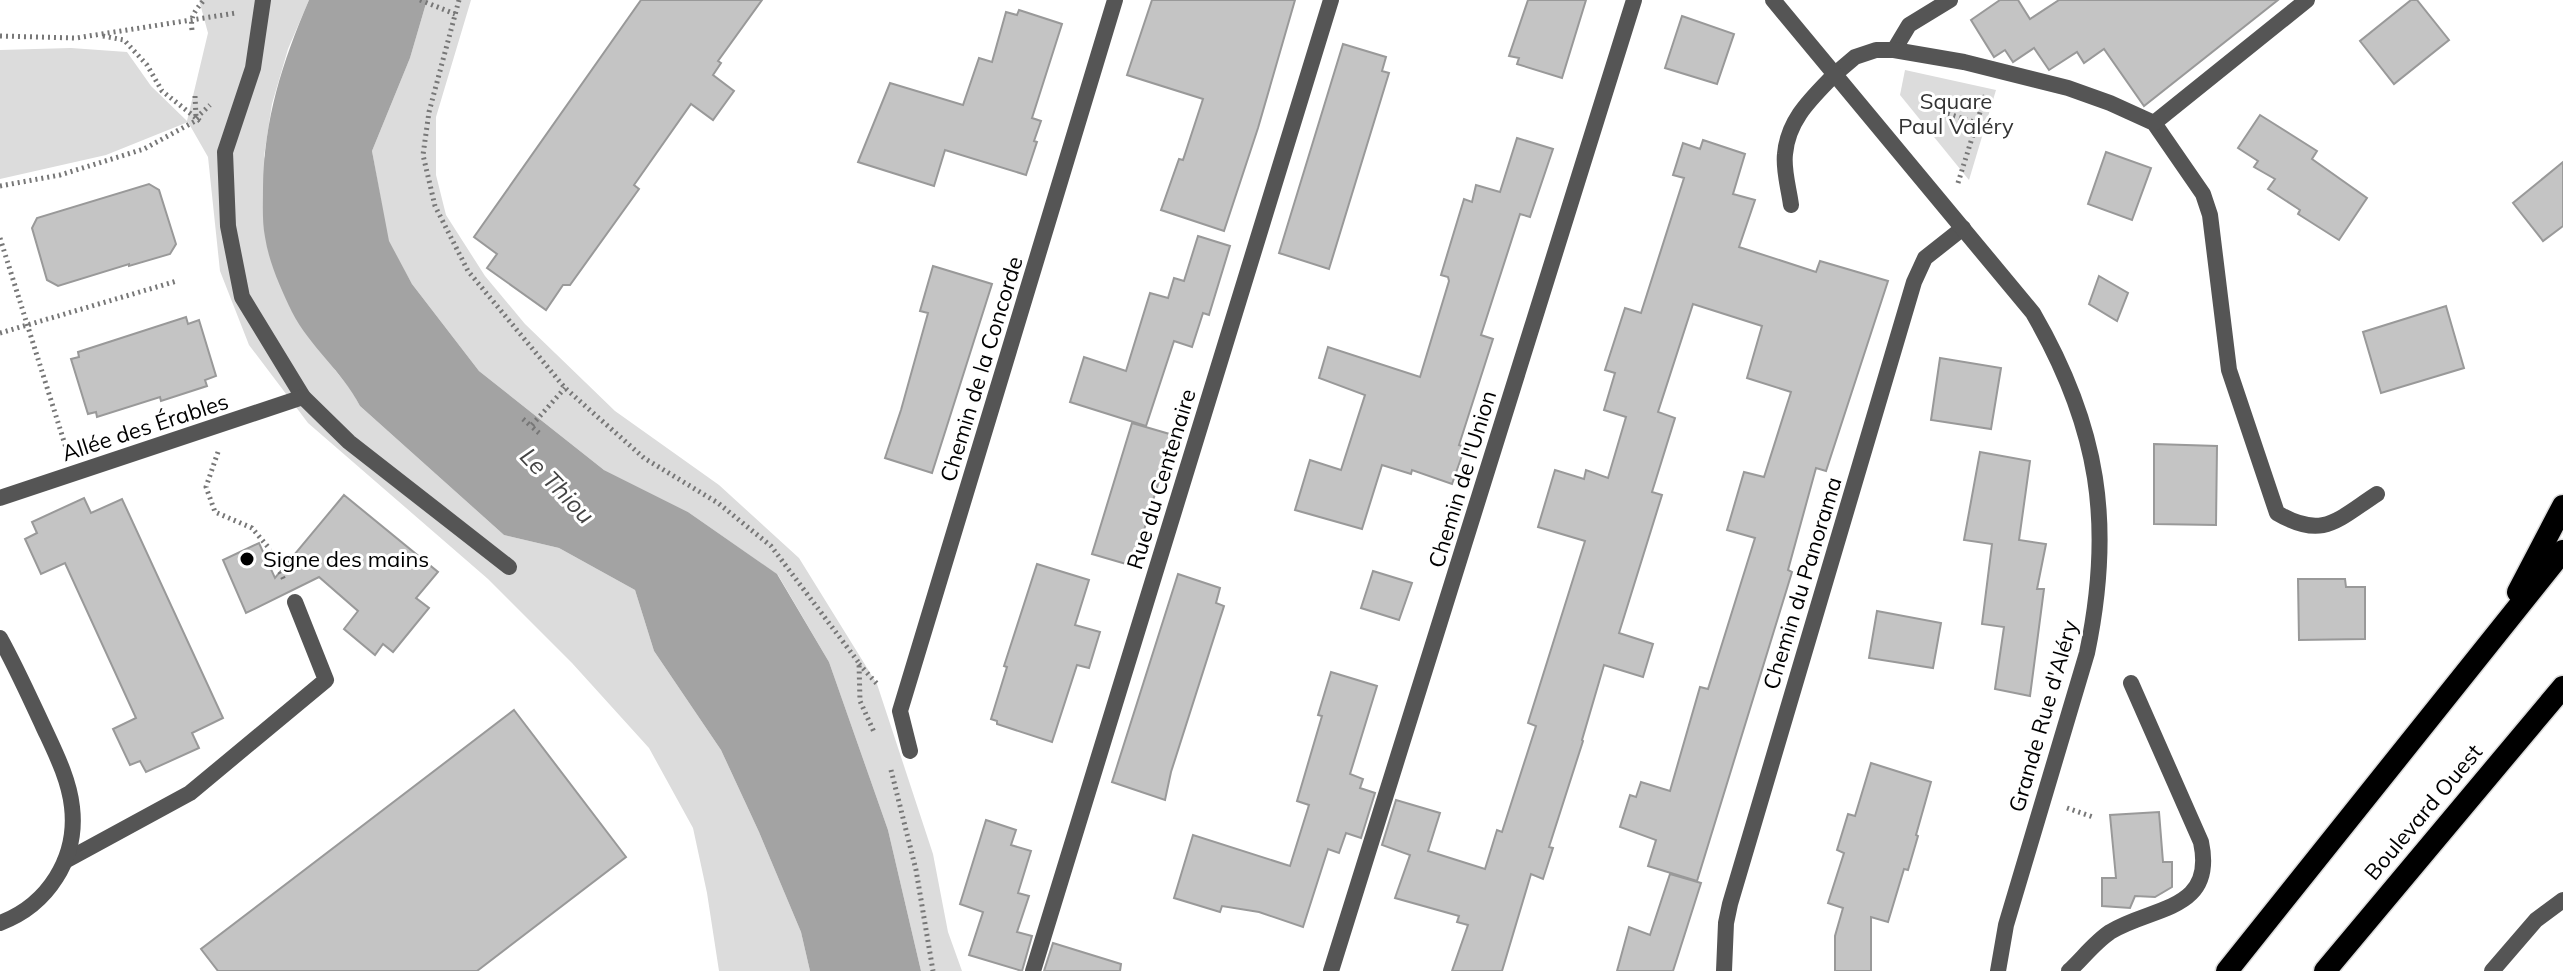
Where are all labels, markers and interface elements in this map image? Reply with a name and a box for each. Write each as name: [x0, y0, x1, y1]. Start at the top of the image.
park label: Square Paul Valéry: [1898, 87, 2014, 140]
street label: Chemin de la Concorde: [933, 253, 1029, 485]
street label: Rue du Centenaire: [1120, 385, 1202, 573]
street label: Allée des Érables: [58, 387, 232, 467]
street label: Chemin de l'Union: [1422, 387, 1502, 571]
water label: Le Thiou: [514, 441, 601, 530]
street label: Chemin du Panorama: [1756, 473, 1848, 693]
place label: Signe des mains: [263, 545, 429, 573]
marker: Signe des mains: [238, 550, 256, 568]
street label: Grande Rue d'Aléry: [2002, 617, 2084, 815]
street label: Boulevard Ouest: [2358, 738, 2488, 886]

